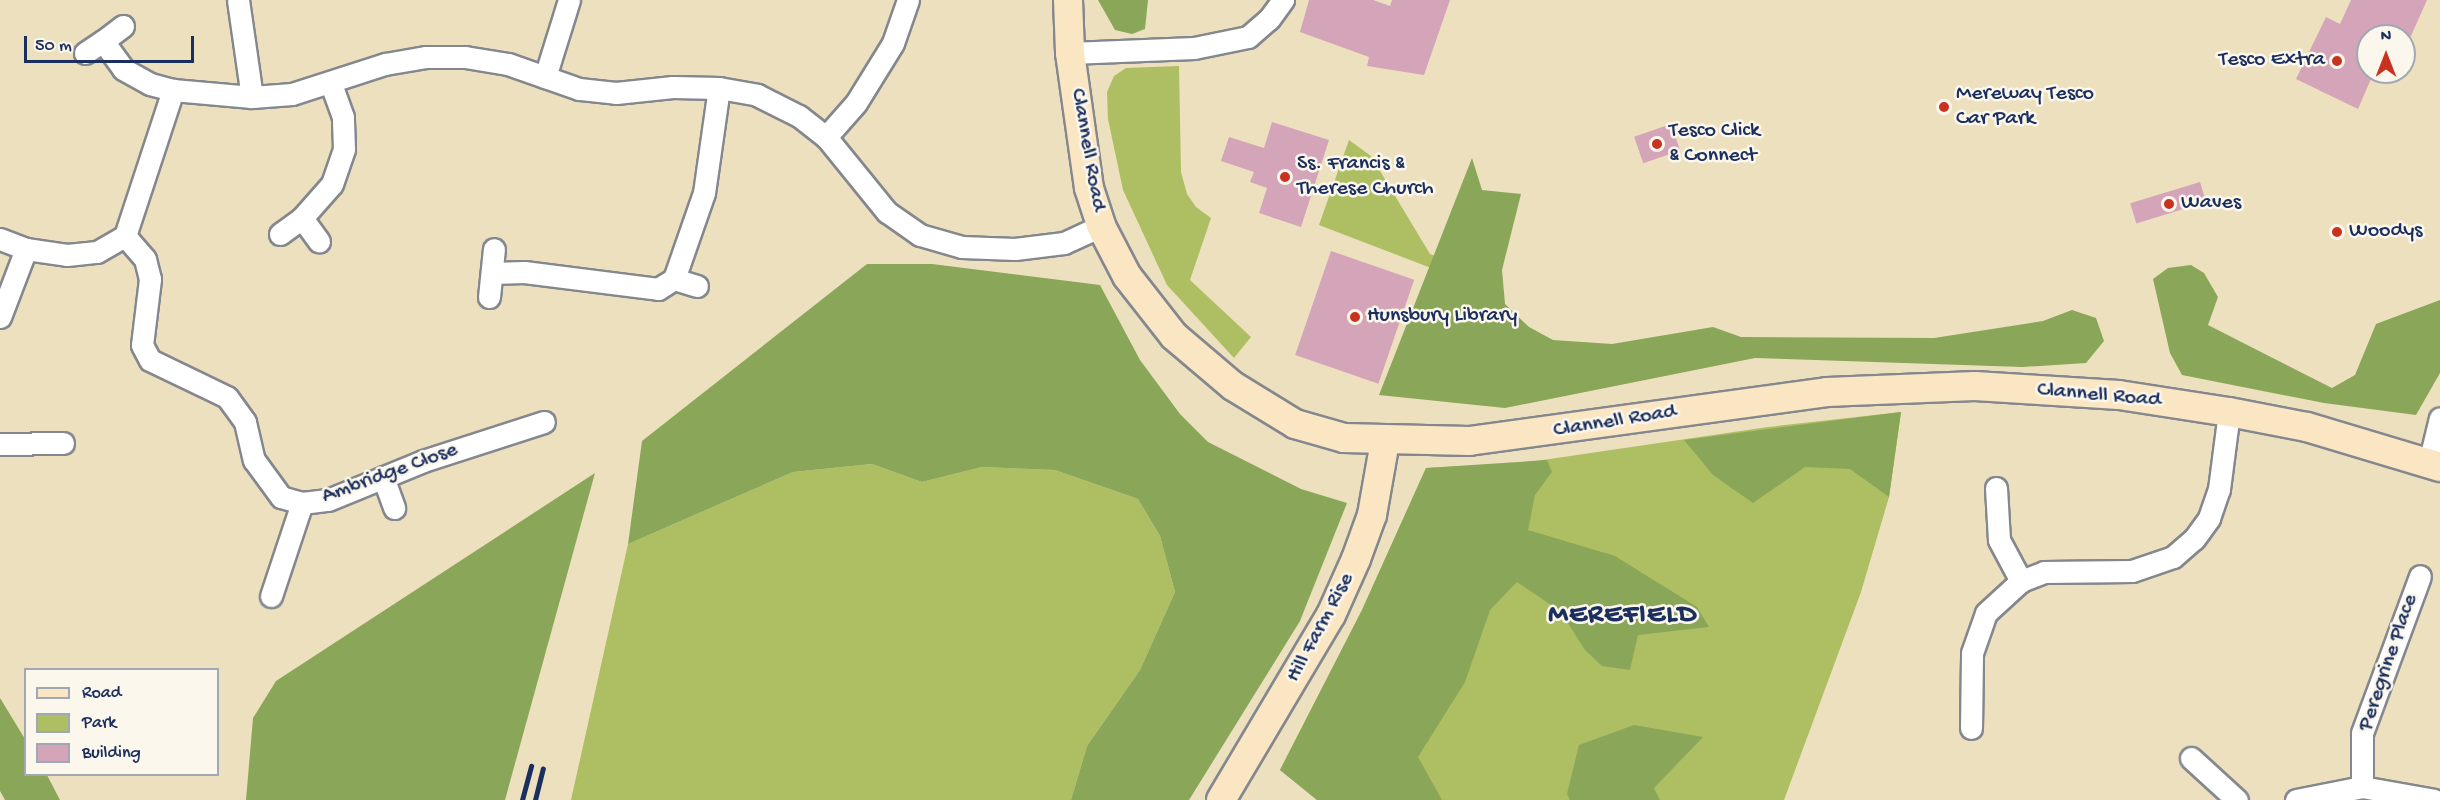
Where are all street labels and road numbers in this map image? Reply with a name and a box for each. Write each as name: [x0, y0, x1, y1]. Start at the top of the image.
street label: Clannell Road: [1063, 87, 1111, 213]
street label: Clannell Road: [2036, 377, 2162, 415]
street label: Clannell Road: [1552, 399, 1678, 445]
street label: Ambridge Close: [319, 437, 461, 511]
street label: Hill Farm Rise: [1281, 569, 1361, 687]
street label: Peregrine Place: [2353, 591, 2425, 735]

